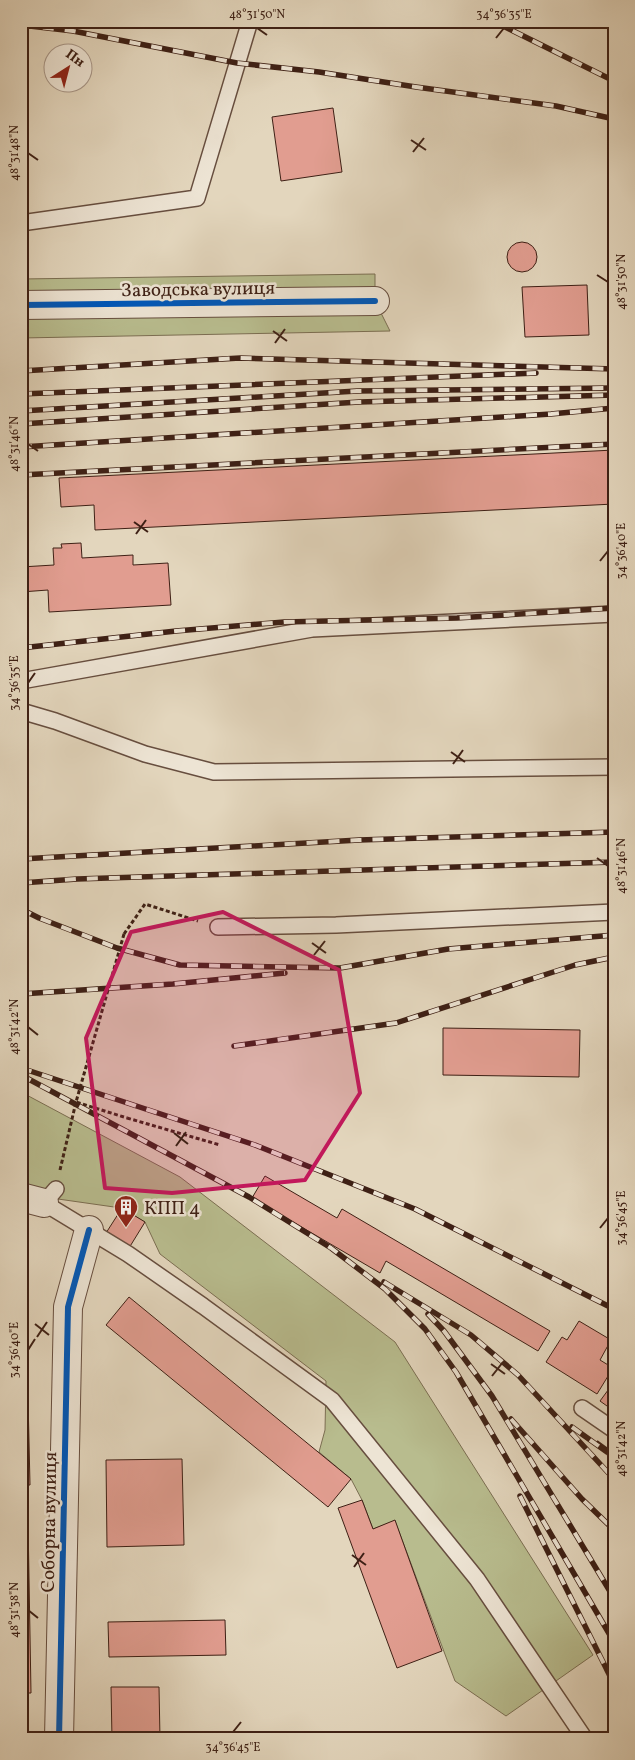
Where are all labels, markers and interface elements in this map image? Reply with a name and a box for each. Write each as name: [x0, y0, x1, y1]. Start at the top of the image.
text: 48°31'50"N: [229, 7, 285, 23]
text: 34°36'35"E: [476, 7, 532, 23]
north arrow: [42, 42, 92, 92]
text: Пн: [61, 45, 88, 72]
text: 48°31'48"N: [7, 125, 23, 181]
text: 48°31'50"N: [614, 254, 630, 310]
street label: Заводська вулиця: [121, 276, 275, 304]
text: 48°31'46"N: [7, 416, 23, 472]
text: 34°36'40"E: [614, 523, 630, 579]
text: 34°36'35"E: [7, 655, 23, 711]
text: 48°31'46"N: [614, 838, 630, 894]
text: 48°31'42"N: [7, 999, 23, 1055]
text: 34°36'45"E: [614, 1191, 630, 1246]
building icon: КПП 4: [113, 1194, 139, 1228]
place label: КПП 4: [144, 1196, 200, 1222]
text: 34°36'40"E: [7, 1322, 23, 1378]
text: 48°31'42"N: [614, 1421, 630, 1477]
street label: Соборна вулиця: [36, 1451, 64, 1593]
text: 48°31'38"N: [7, 1582, 23, 1638]
text: 34°36'45"E: [206, 1740, 261, 1756]

